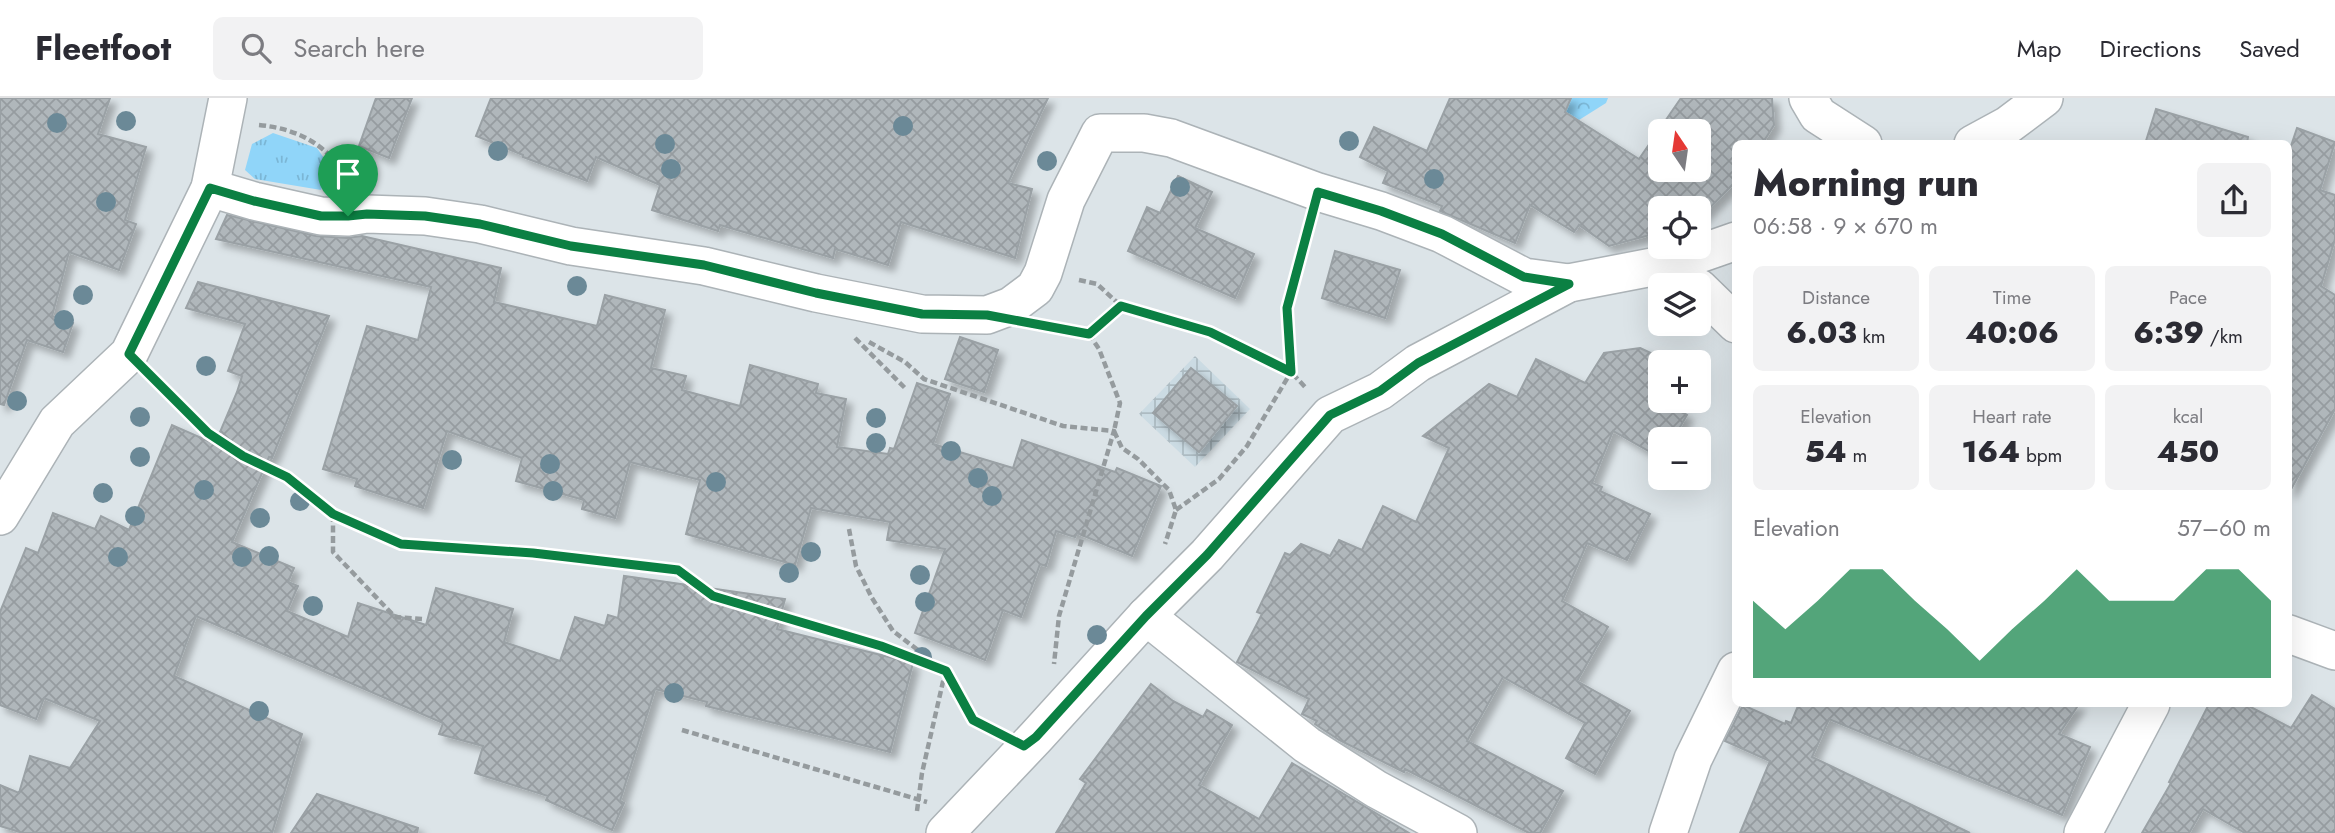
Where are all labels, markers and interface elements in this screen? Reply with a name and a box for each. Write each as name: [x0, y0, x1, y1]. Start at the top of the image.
search box: [213, 17, 703, 80]
text: Fleetfoot: [35, 25, 171, 72]
icon: search: [237, 29, 275, 67]
text: Search here: [293, 29, 425, 67]
text: Map: [2017, 31, 2062, 66]
text: Directions: [2100, 31, 2201, 66]
text: Saved: [2239, 31, 2300, 66]
north arrow: [1648, 119, 1712, 182]
map controls: [1648, 119, 1711, 490]
pin: [318, 144, 378, 216]
icon: arrive: [329, 155, 367, 193]
text: Morning run: [1753, 155, 1979, 210]
button: share: [2197, 163, 2271, 237]
button: locate: [1648, 196, 1711, 259]
text: 06:58 · 9 × 670 m: [1753, 209, 1938, 243]
button: layers: [1648, 273, 1711, 336]
text: Distance: [1802, 284, 1870, 311]
text: Time: [1993, 284, 2031, 311]
text: Pace: [2169, 284, 2207, 311]
text: 6.03: [1786, 311, 1857, 354]
text: 40:06: [1965, 311, 2059, 354]
text: 6:39: [2133, 311, 2204, 354]
text: km: [1857, 323, 1886, 350]
text: /km: [2204, 323, 2243, 350]
button: +: [1648, 350, 1711, 413]
text: Elevation: [1800, 403, 1872, 430]
text: Heart rate: [1972, 403, 2052, 430]
text: kcal: [2173, 403, 2203, 430]
button: −: [1648, 427, 1711, 490]
text: 54: [1805, 430, 1847, 473]
text: 164: [1962, 430, 2020, 473]
text: 450: [2157, 430, 2219, 473]
text: m: [1847, 442, 1867, 469]
text: bpm: [2020, 442, 2062, 469]
text: Elevation: [1753, 511, 1840, 545]
text: 57–60 m: [2177, 511, 2271, 545]

